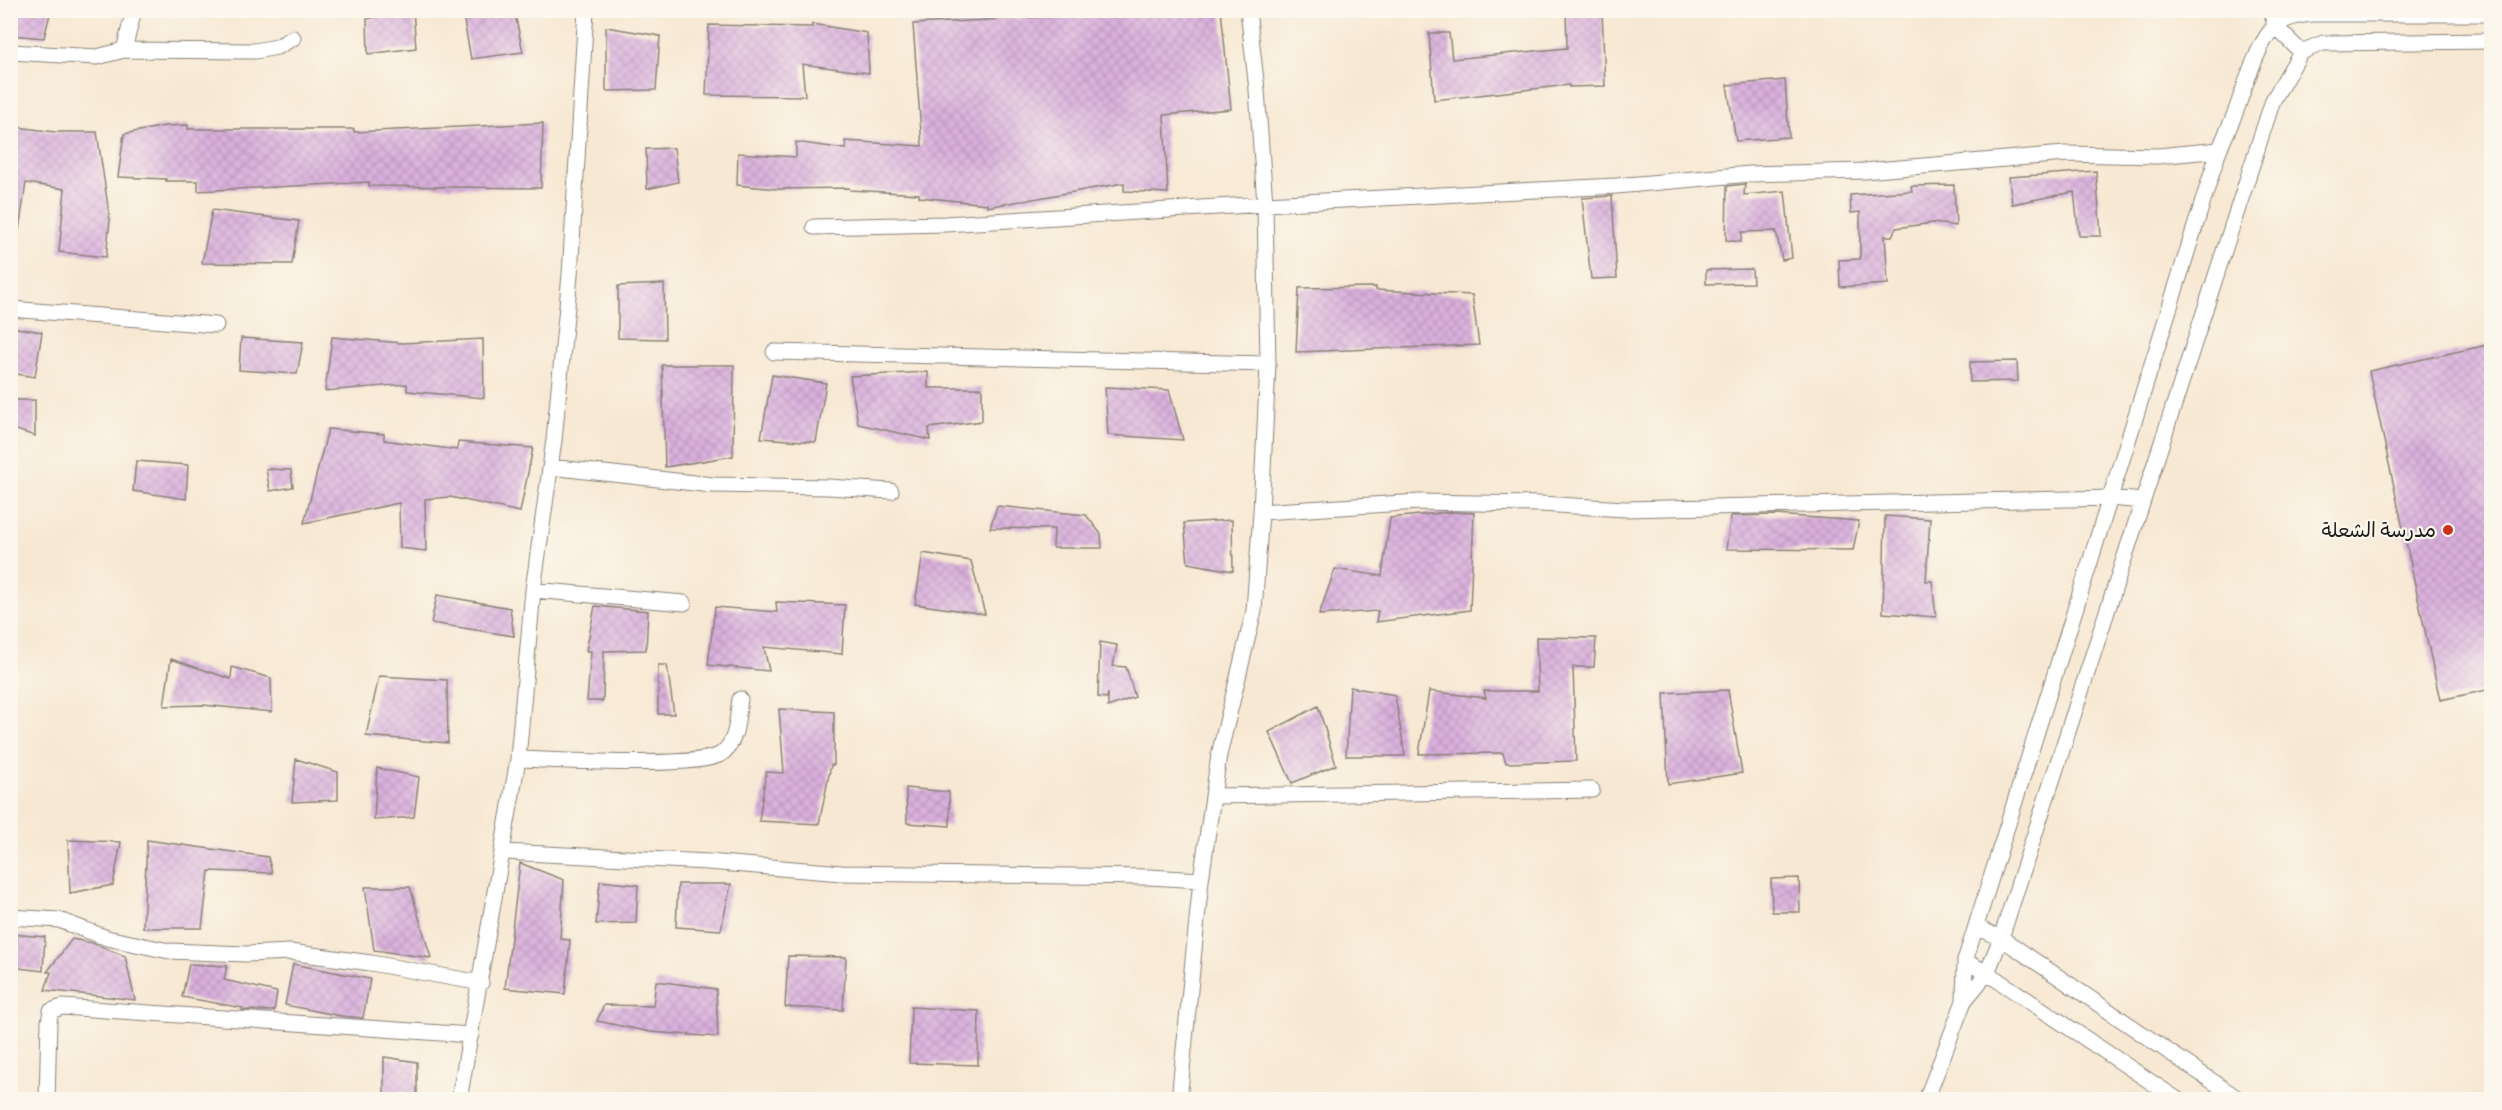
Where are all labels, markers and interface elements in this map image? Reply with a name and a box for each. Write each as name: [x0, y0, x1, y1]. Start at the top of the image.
place label: مدرسة الشعلة: [2321, 518, 2436, 543]
marker: مدرسة الشعلة: [2441, 523, 2455, 537]

